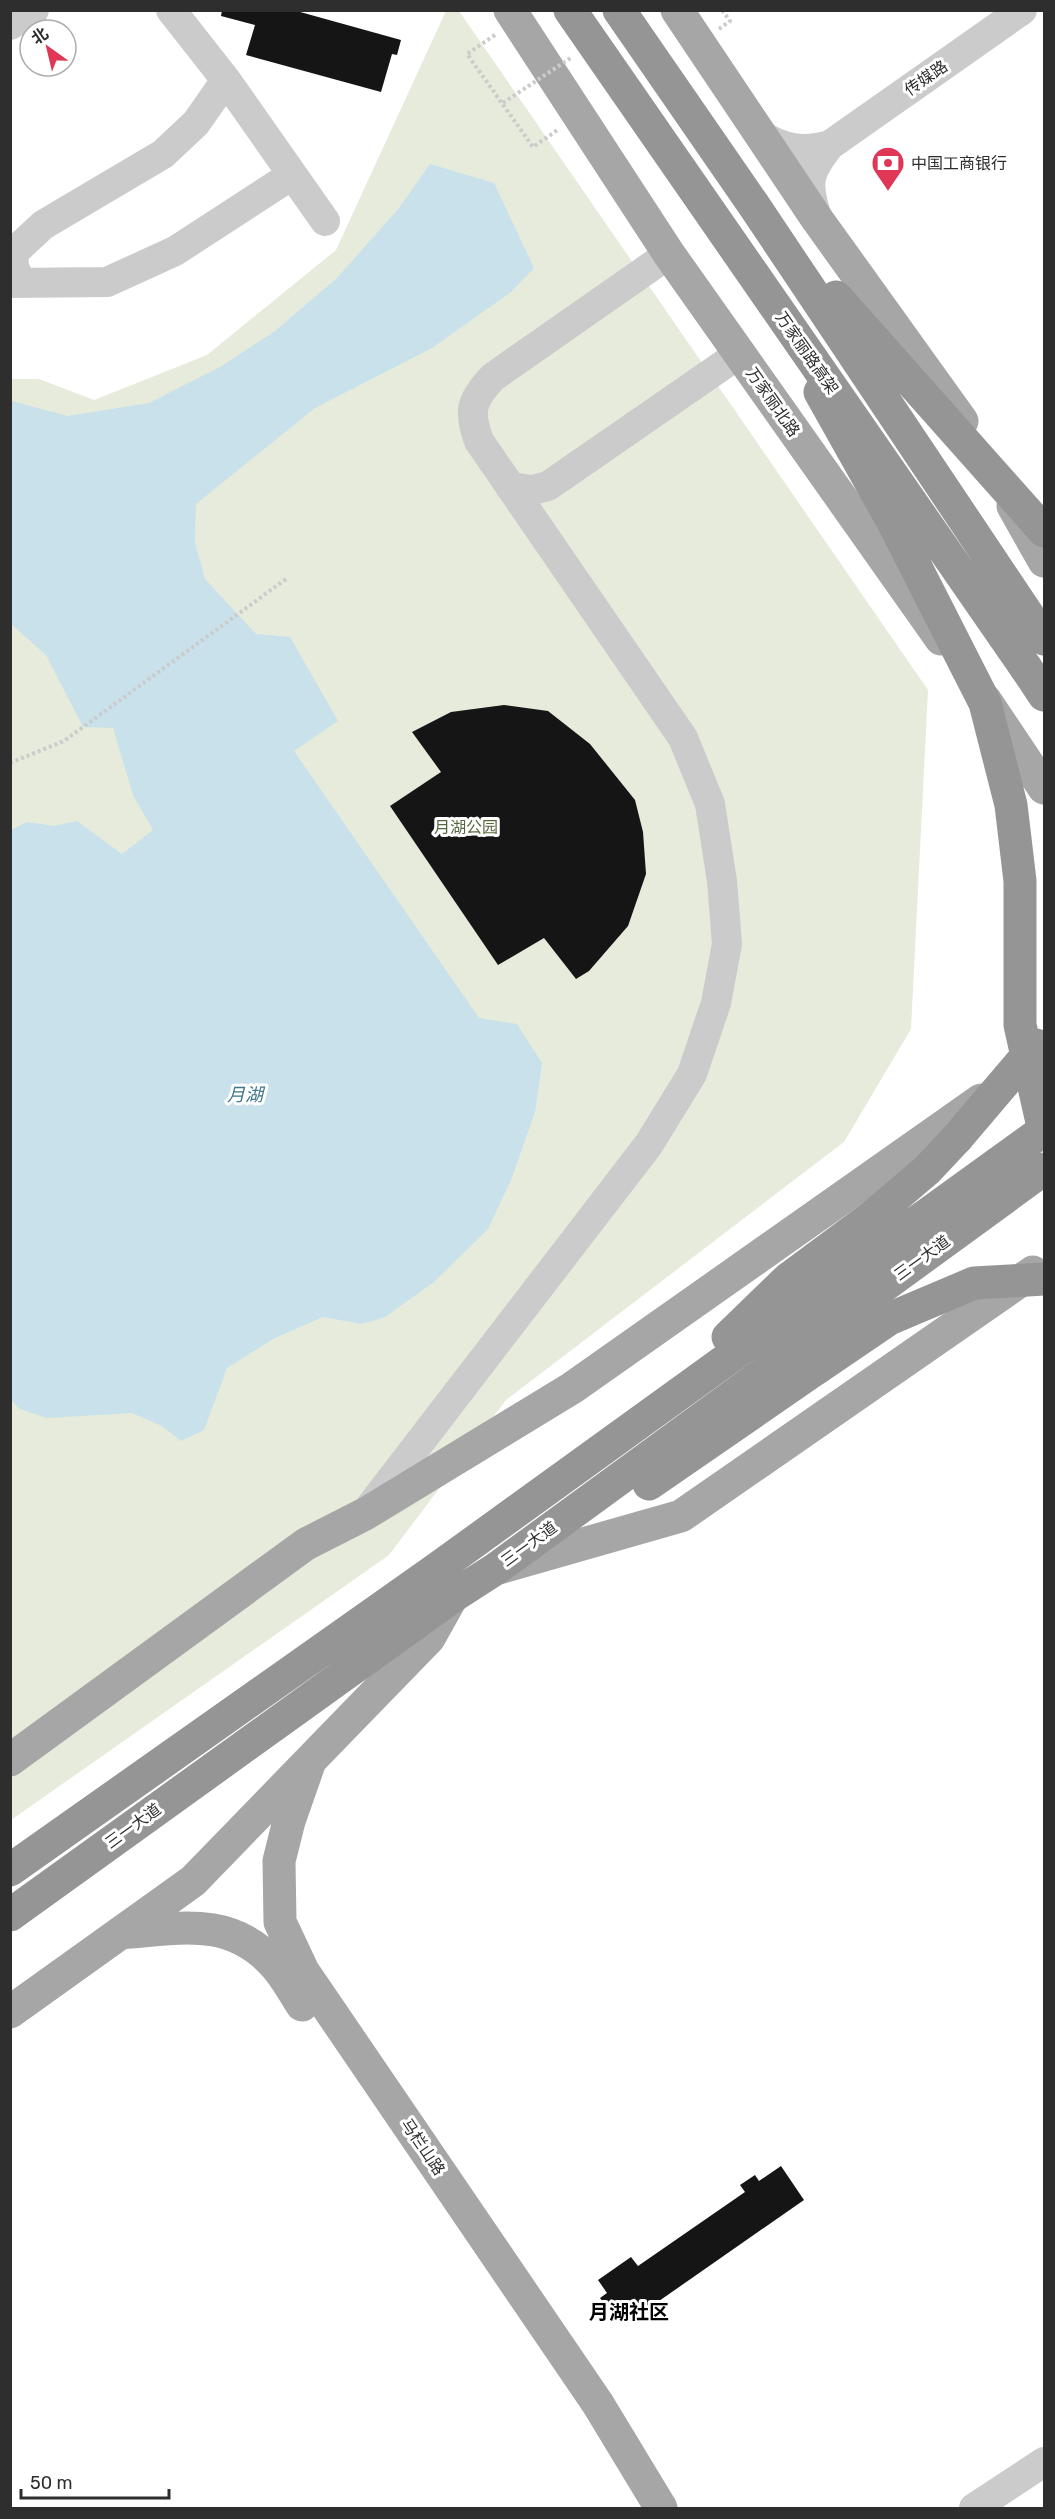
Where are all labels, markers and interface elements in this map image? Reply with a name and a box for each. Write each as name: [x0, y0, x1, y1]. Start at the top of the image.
north arrow: [18, 18, 78, 78]
text: 北: [28, 24, 52, 48]
street label: 传媒路: [901, 56, 951, 100]
bank icon: 中国工商银行: [870, 145, 906, 192]
place label: 中国工商银行: [911, 154, 1007, 173]
street label: 万家丽路高架: [772, 308, 842, 398]
street label: 万家丽北路: [742, 364, 804, 440]
park label: 月湖公园: [434, 818, 498, 837]
water label: 月湖: [227, 1084, 266, 1106]
street label: 三一大道: [891, 1232, 953, 1284]
street label: 三一大道: [498, 1518, 560, 1570]
street label: 三一大道: [102, 1800, 164, 1852]
street label: 马栏山路: [397, 2115, 449, 2179]
district label: 月湖社区: [589, 2300, 669, 2324]
scale bar: [21, 2462, 170, 2500]
text: 50 m: [30, 2472, 73, 2494]

